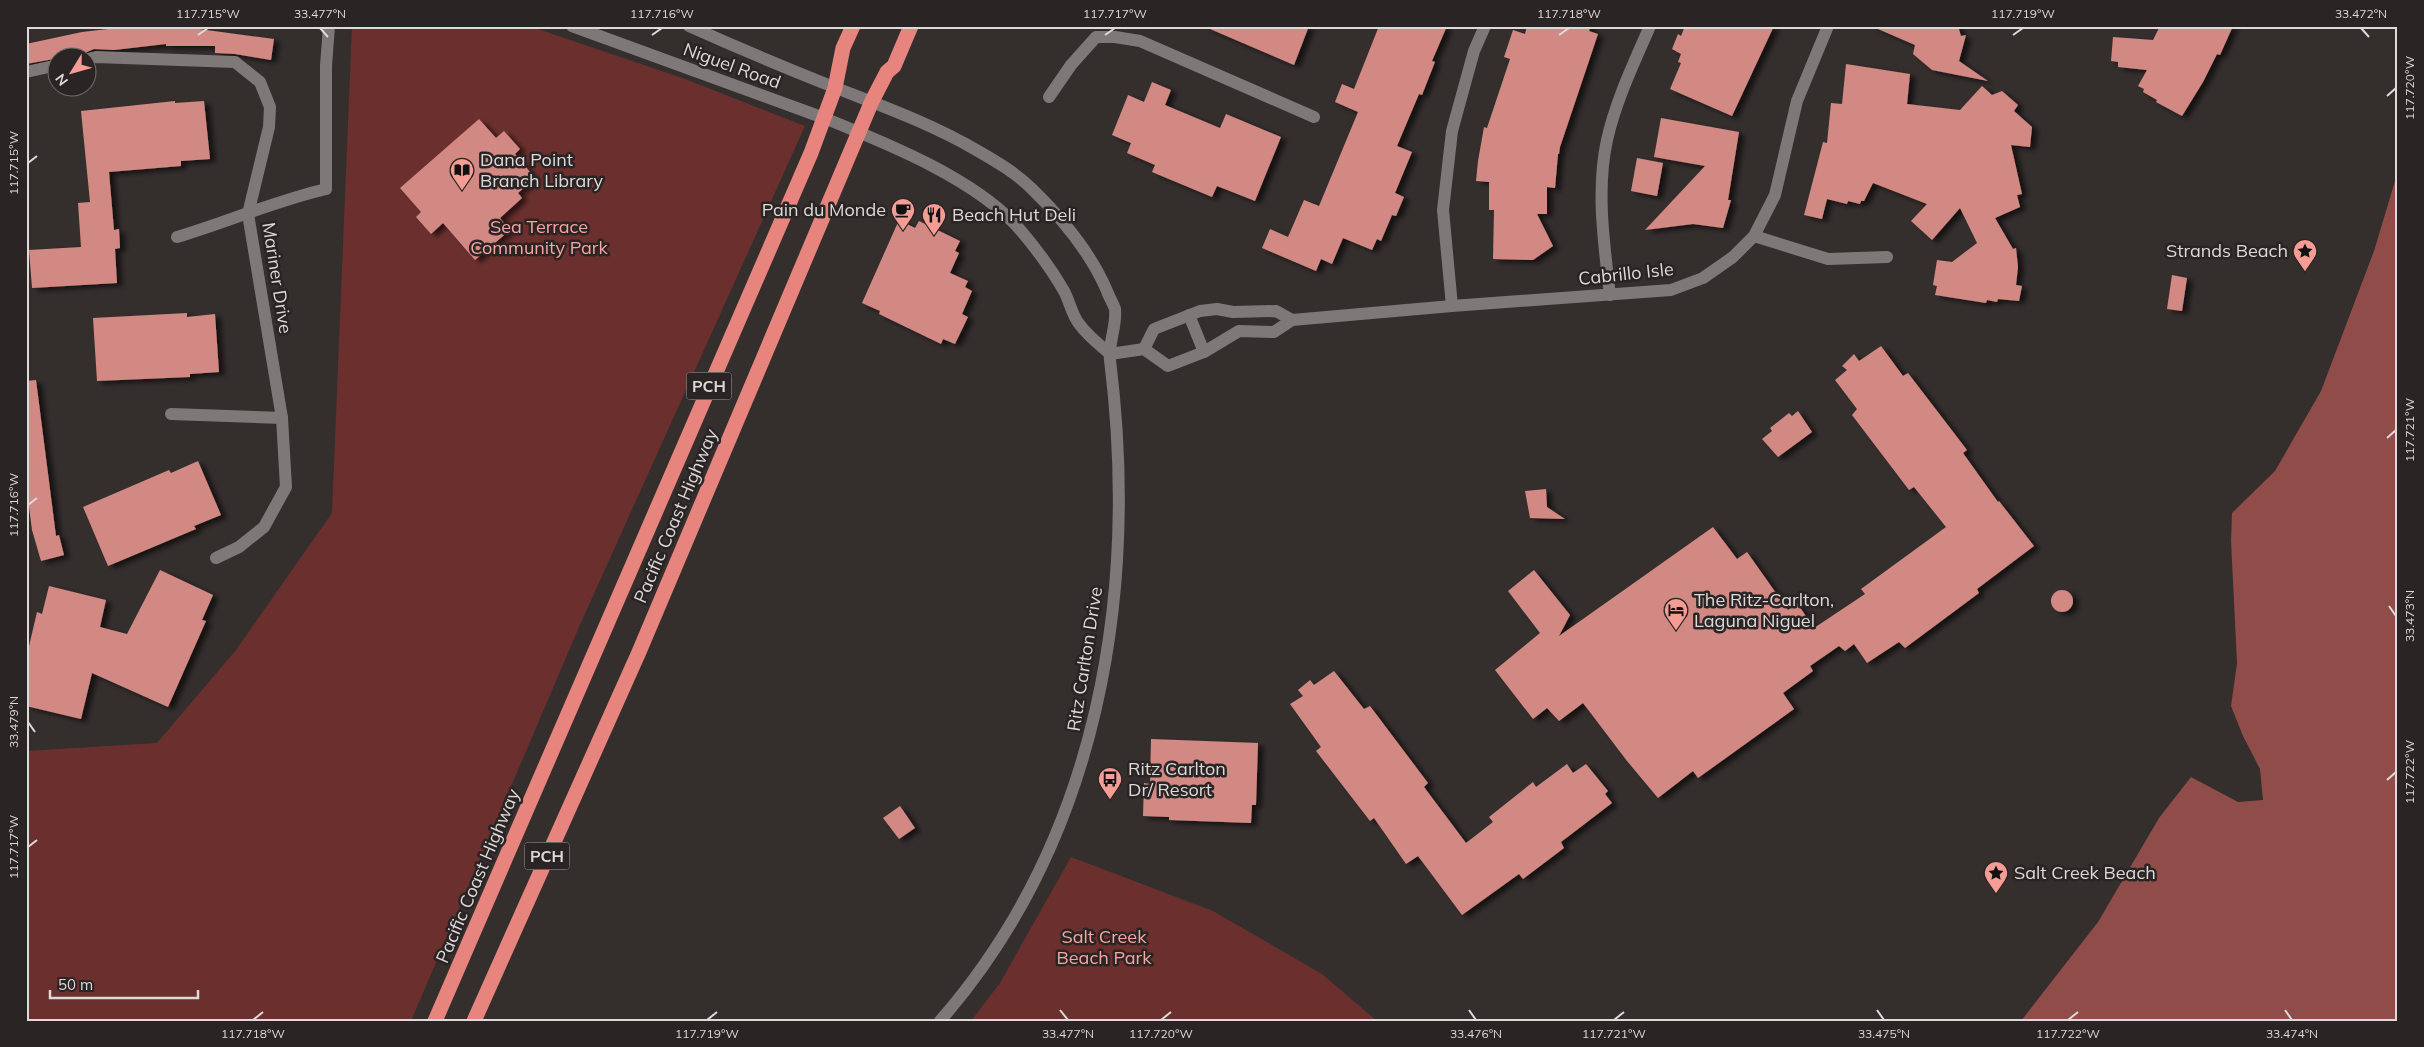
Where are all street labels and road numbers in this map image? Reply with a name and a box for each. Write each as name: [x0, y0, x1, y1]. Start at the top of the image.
street label: Niguel Road: [680, 37, 784, 94]
street label: Mariner Drive: [257, 221, 298, 335]
street label: Cabrillo Isle: [1577, 257, 1675, 290]
road number: PCH: [686, 372, 732, 400]
street label: Pacific Coast Highway: [628, 425, 723, 606]
street label: Ritz Carlton Drive: [1062, 585, 1107, 733]
street label: Pacific Coast Highway: [430, 785, 525, 966]
road number: PCH: [524, 842, 570, 869]

